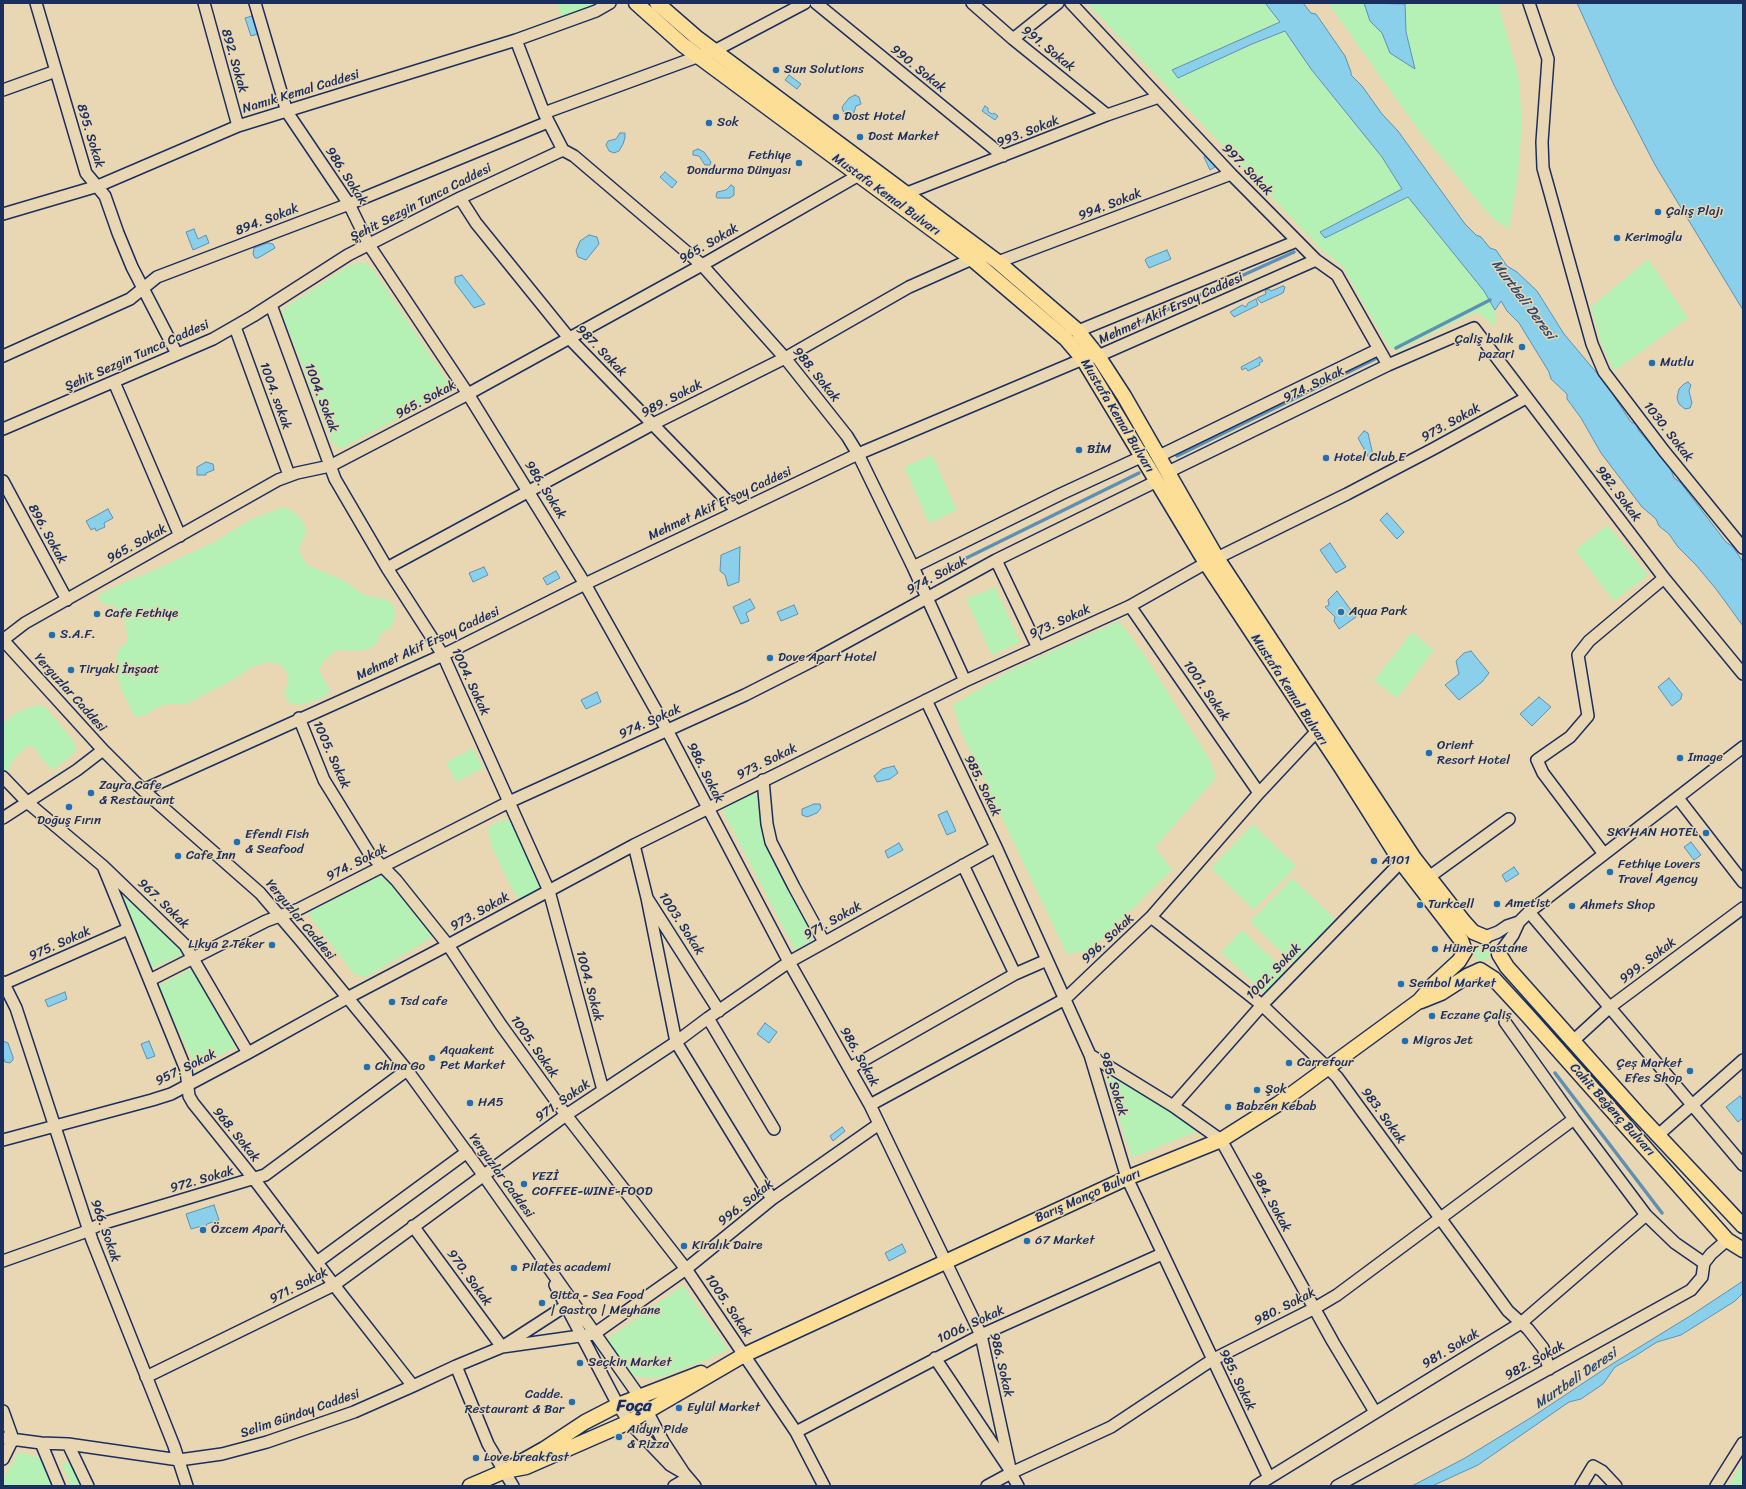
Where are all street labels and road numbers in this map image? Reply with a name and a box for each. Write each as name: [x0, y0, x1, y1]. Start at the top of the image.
street label: 991. Sokak: [1018, 23, 1078, 75]
street label: 892. Sokak: [217, 27, 251, 95]
street label: 990. Sokak: [887, 42, 949, 96]
street label: Namık Kemal Caddesi: [241, 67, 361, 117]
street label: 895. Sokak: [73, 102, 107, 170]
street label: 993. Sokak: [995, 113, 1061, 151]
street label: 997. Sokak: [1219, 141, 1275, 199]
street label: 986. Sokak: [322, 144, 370, 208]
street label: Mustafa Kemal Bulvarı: [829, 151, 943, 239]
street label: Şehit Sezgin Tunca Caddesi: [348, 161, 494, 245]
street label: 994. Sokak: [1076, 186, 1144, 224]
street label: 894. Sokak: [233, 201, 301, 239]
street label: 965. Sokak: [677, 221, 741, 267]
street label: Mehmet Akif Ersoy Caddesi: [1096, 270, 1246, 348]
street label: Şehit Sezgin Tunca Caddesi: [62, 317, 212, 395]
street label: 987. Sokak: [573, 322, 629, 380]
street label: 988. Sokak: [789, 344, 843, 406]
street label: Mustafa Kemal Bulvarı: [1077, 356, 1157, 476]
street label: 1004. sokak: [256, 360, 294, 432]
street label: 1004. Sokak: [301, 361, 341, 435]
street label: 974. Sokak: [1281, 364, 1347, 406]
street label: 989. Sokak: [639, 377, 705, 421]
street label: 965. Sokak: [393, 378, 459, 422]
street label: 1030. Sokak: [1640, 399, 1696, 465]
street label: 973. Sokak: [1419, 400, 1483, 446]
street label: 986. Sokak: [521, 458, 569, 522]
street label: 982. Sokak: [1592, 463, 1644, 525]
street label: Mehmet Akif Ersoy Caddesi: [646, 464, 794, 544]
street label: 896. Sokak: [24, 502, 70, 566]
street label: 965. Sokak: [104, 521, 170, 567]
street label: 974. Sokak: [904, 554, 970, 598]
street label: 973. Sokak: [1027, 602, 1093, 642]
street label: Mehmet Akif Ersoy Caddesi: [354, 604, 502, 684]
street label: Mustafa Kemal Bulvarı: [1247, 631, 1331, 749]
street label: 1004. Sokak: [448, 646, 492, 718]
street label: Yerguzlar Caddesi: [31, 650, 109, 736]
street label: 1001. Sokak: [1180, 658, 1232, 724]
street label: 974. Sokak: [617, 701, 683, 743]
street label: 1005. Sokak: [309, 719, 353, 791]
street label: 986. Sokak: [683, 740, 727, 806]
street label: 973. Sokak: [734, 741, 800, 783]
street label: 985. Sokak: [960, 753, 1004, 819]
street label: 974. Sokak: [324, 841, 390, 885]
street label: 967. Sokak: [134, 876, 192, 932]
street label: Yerguzlar Caddesi: [262, 877, 338, 963]
street label: 973. Sokak: [448, 889, 512, 935]
street label: 1003. Sokak: [655, 890, 707, 958]
street label: 971. Sokak: [801, 899, 865, 943]
street label: 996. Sokak: [1079, 911, 1137, 967]
street label: 975. Sokak: [27, 924, 93, 964]
street label: 999. Sokak: [1617, 935, 1679, 987]
street label: 1002. Sokak: [1243, 941, 1305, 1003]
street label: 1004. Sokak: [572, 949, 606, 1023]
street label: 1005. Sokak: [507, 1013, 561, 1081]
street label: 986. Sokak: [836, 1025, 882, 1089]
street label: 957. Sokak: [153, 1047, 219, 1089]
street label: 985. Sokak: [1096, 1050, 1130, 1118]
street label: Cahit Beğenç Bulvarı: [1566, 1060, 1658, 1160]
street label: 971. Sokak: [533, 1076, 593, 1126]
street label: 983. Sokak: [1357, 1085, 1409, 1147]
street label: 968. Sokak: [209, 1105, 263, 1165]
street label: Yerguzlar Caddesi: [465, 1131, 537, 1221]
street label: 972. Sokak: [168, 1164, 236, 1196]
street label: Barış Manço Bulvarı: [1033, 1166, 1143, 1226]
street label: 984. Sokak: [1248, 1169, 1294, 1235]
street label: 996. Sokak: [715, 1177, 777, 1229]
street label: 966. Sokak: [87, 1198, 123, 1264]
street label: 970. Sokak: [443, 1247, 495, 1309]
street label: 971. Sokak: [267, 1265, 331, 1307]
street label: 1005. Sokak: [701, 1272, 755, 1340]
street label: 980. Sokak: [1252, 1285, 1318, 1329]
street label: 1006. Sokak: [935, 1303, 1007, 1347]
street label: 981. Sokak: [1420, 1326, 1482, 1372]
street label: 986. Sokak: [986, 1331, 1016, 1399]
street label: 982. Sokak: [1502, 1338, 1568, 1384]
street label: 985. Sokak: [1215, 1347, 1259, 1413]
street label: Selim Günday Caddesi: [238, 1386, 362, 1442]

